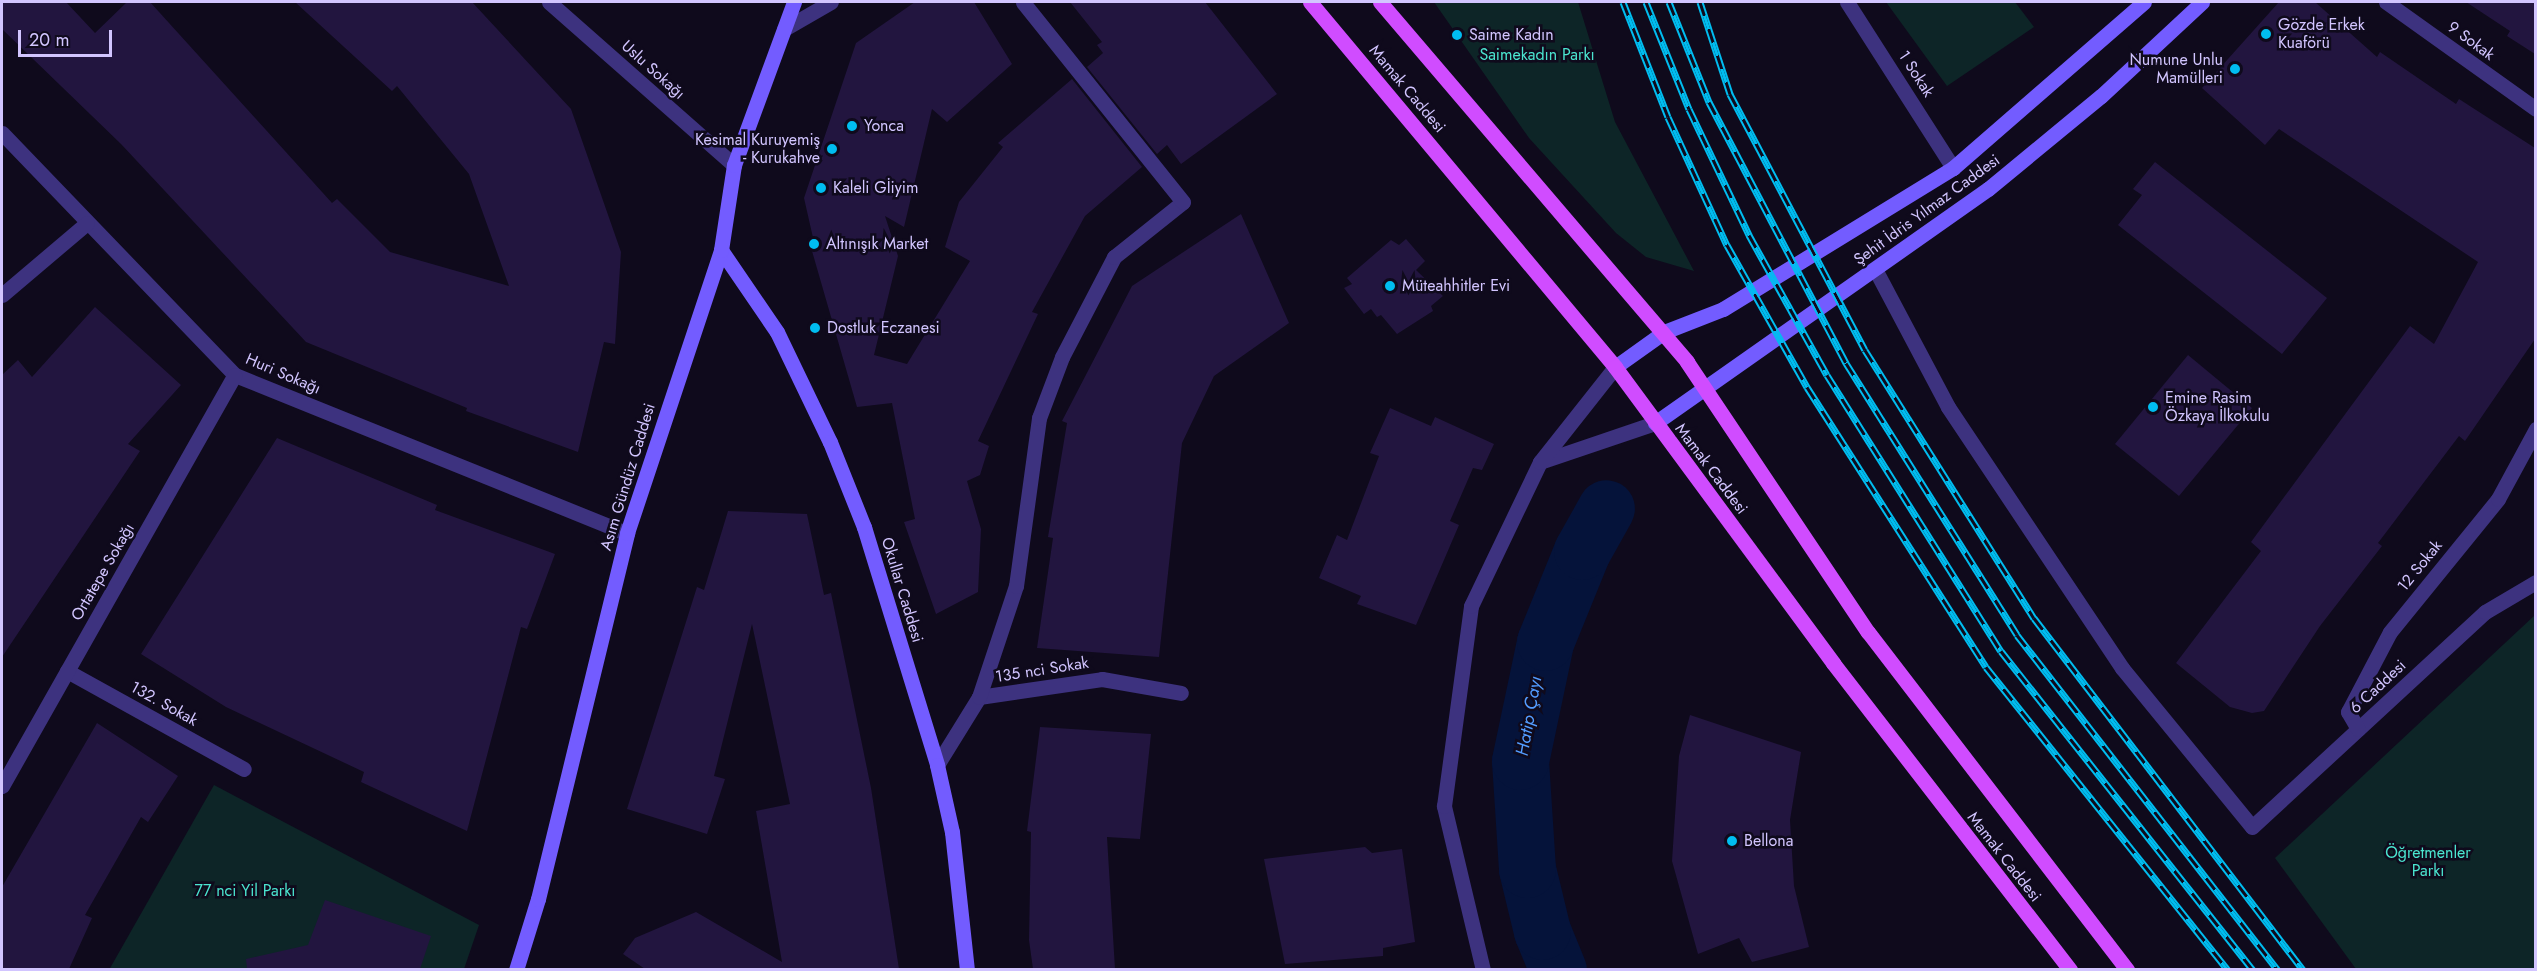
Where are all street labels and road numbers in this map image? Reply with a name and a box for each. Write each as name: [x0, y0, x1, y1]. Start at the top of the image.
street label: 9 Sokak: [2444, 18, 2498, 64]
street label: Uslu Sokağı: [617, 36, 689, 104]
street label: Mamak Caddesi: [1365, 41, 1449, 137]
street label: 1 Sokak: [1894, 47, 1938, 101]
street label: Şehit İdris Yılmaz Caddesi: [1850, 151, 2004, 269]
street label: Huri Sokağı: [243, 350, 323, 398]
street label: Asım Gündüz Caddesi: [596, 401, 660, 553]
street label: Mamak Caddesi: [1671, 420, 1751, 518]
street label: Ortatepe Sokağı: [67, 520, 139, 624]
street label: Okullar Caddesi: [877, 535, 927, 645]
street label: 12 Sokak: [2394, 536, 2446, 596]
street label: 135 nci Sokak: [994, 653, 1090, 687]
street label: 6 Caddesi: [2346, 656, 2410, 718]
street label: 132. Sokak: [127, 678, 201, 730]
street label: Mamak Caddesi: [1963, 808, 2045, 906]

